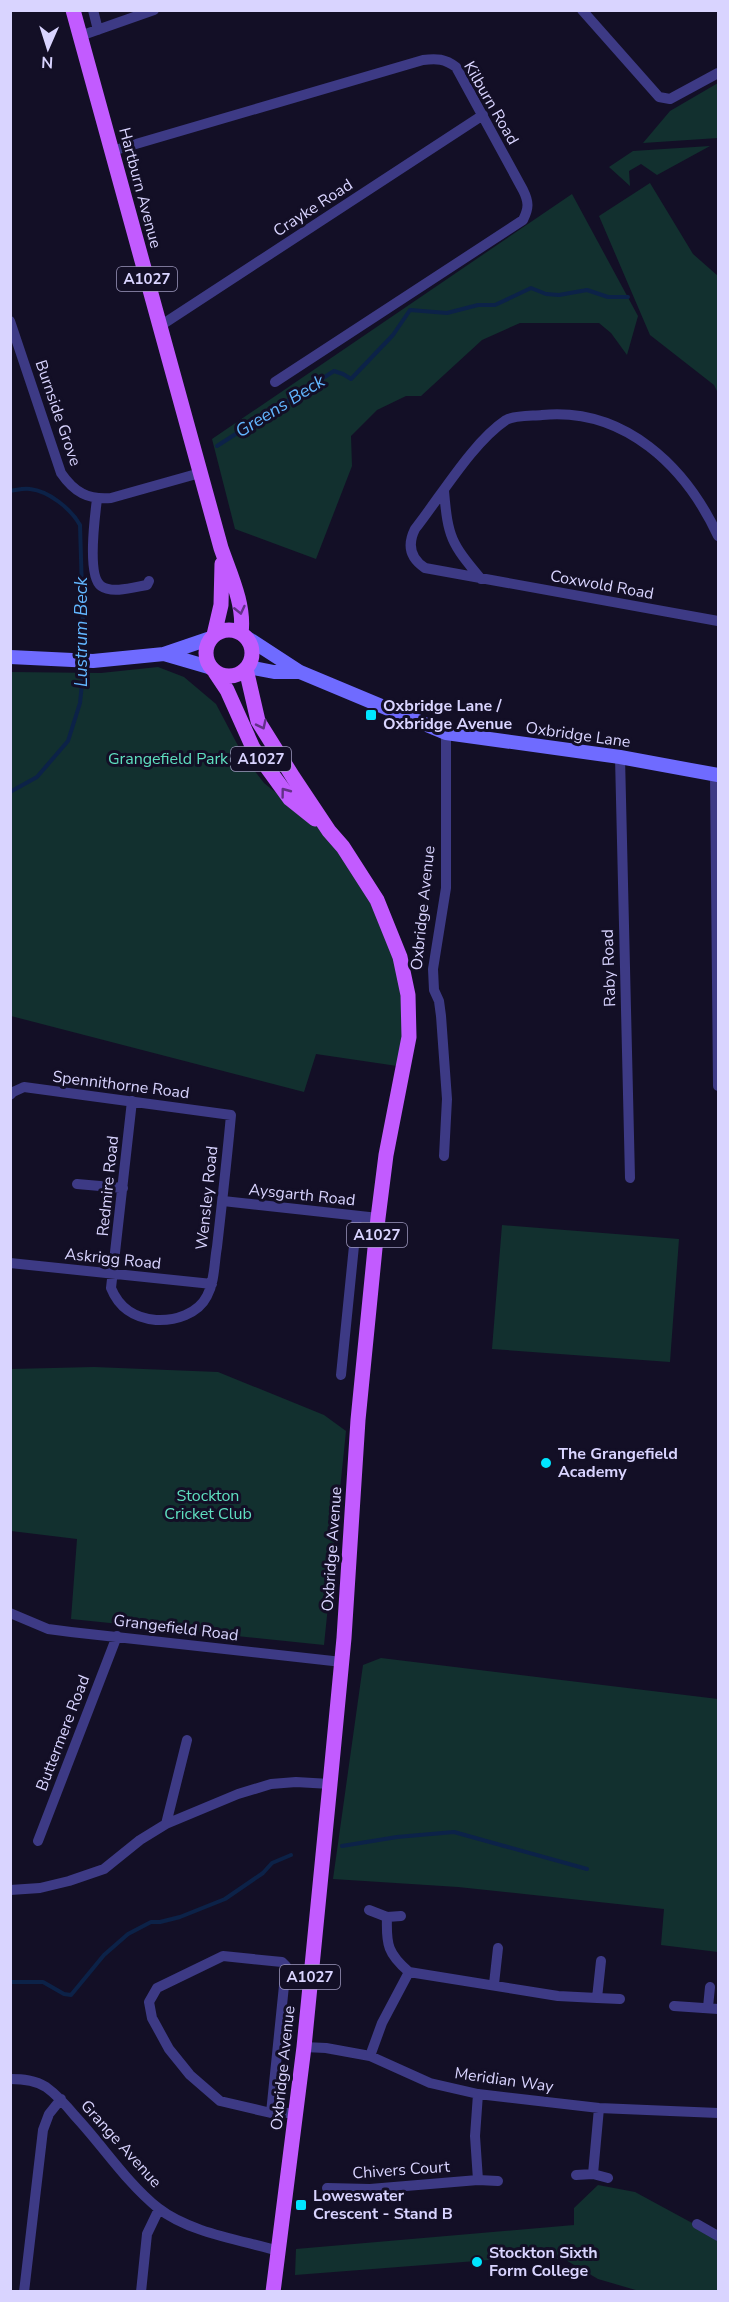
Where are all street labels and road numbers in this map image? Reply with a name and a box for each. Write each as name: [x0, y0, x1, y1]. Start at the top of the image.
street label: Kilburn Road: [458, 57, 524, 149]
street label: Hartburn Avenue: [113, 125, 167, 251]
street label: Crayke Road: [269, 174, 357, 242]
road number: A1027: [117, 267, 177, 291]
street label: Burnside Grove: [30, 357, 86, 469]
street label: Coxwold Road: [549, 565, 655, 605]
street label: Oxbridge Lane: [524, 717, 632, 753]
road number: A1027: [231, 747, 291, 771]
street label: Oxbridge Avenue: [406, 845, 440, 971]
street label: Raby Road: [597, 929, 621, 1007]
street label: Spennithorne Road: [51, 1066, 191, 1104]
street label: Redmire Road: [92, 1135, 124, 1237]
street label: Wensley Road: [191, 1145, 223, 1251]
street label: Aysgarth Road: [248, 1178, 356, 1212]
road number: A1027: [347, 1223, 407, 1247]
street label: Askrigg Road: [64, 1243, 162, 1275]
street label: Oxbridge Avenue: [317, 1486, 347, 1612]
street label: Grangefield Road: [112, 1609, 240, 1647]
street label: Buttermere Road: [31, 1672, 95, 1794]
road number: A1027: [280, 1965, 340, 1989]
street label: Oxbridge Avenue: [266, 2005, 300, 2131]
street label: Meridian Way: [453, 2062, 556, 2098]
street label: Grange Avenue: [76, 2095, 166, 2193]
street label: Chivers Court: [352, 2156, 451, 2184]

